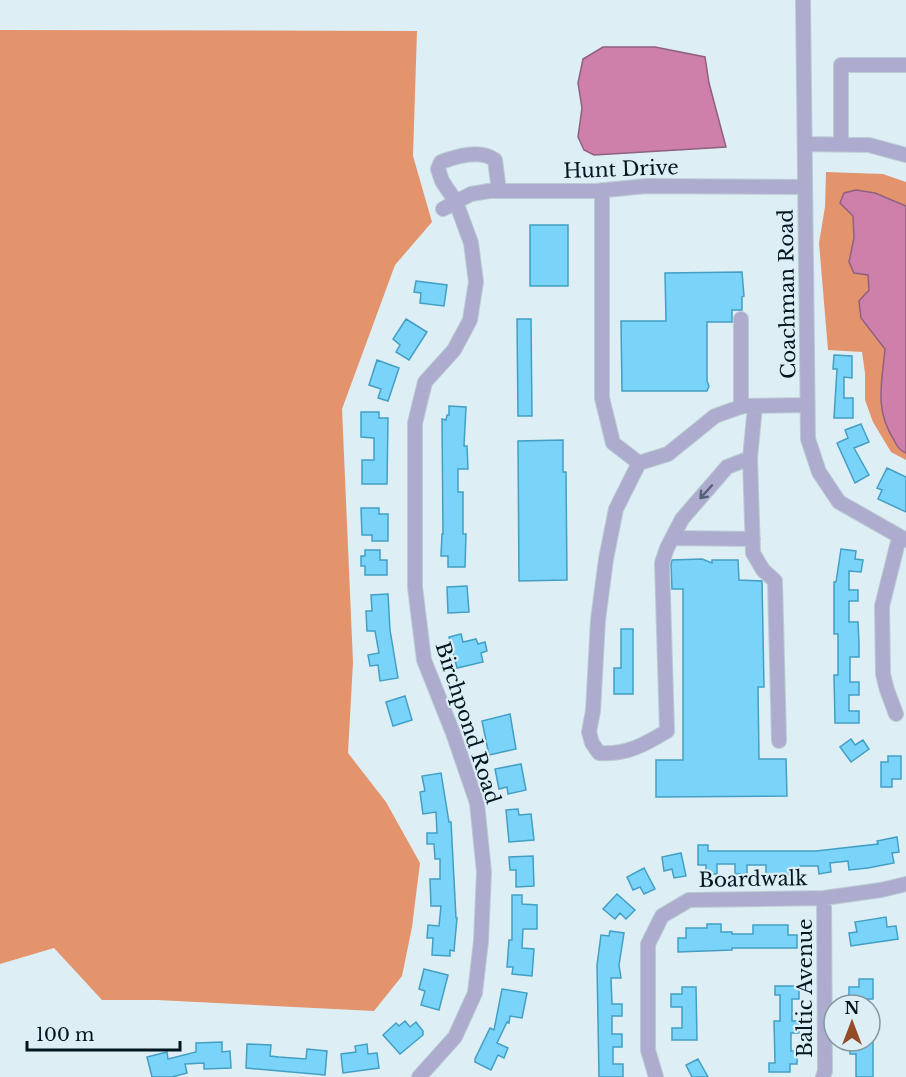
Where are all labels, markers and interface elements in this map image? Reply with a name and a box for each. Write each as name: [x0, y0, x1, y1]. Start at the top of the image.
street label: Hunt Drive: [563, 155, 679, 183]
street label: Coachman Road: [774, 209, 800, 379]
one-way arrow: [699, 484, 713, 499]
street label: Birchpond Road: [430, 639, 506, 807]
street label: Boardwalk: [698, 866, 808, 892]
street label: Baltic Avenue: [793, 918, 817, 1058]
north arrow: [822, 993, 882, 1053]
text: N: [844, 998, 860, 1018]
scale bar: [27, 1014, 180, 1052]
text: 100 m: [36, 1024, 94, 1046]

